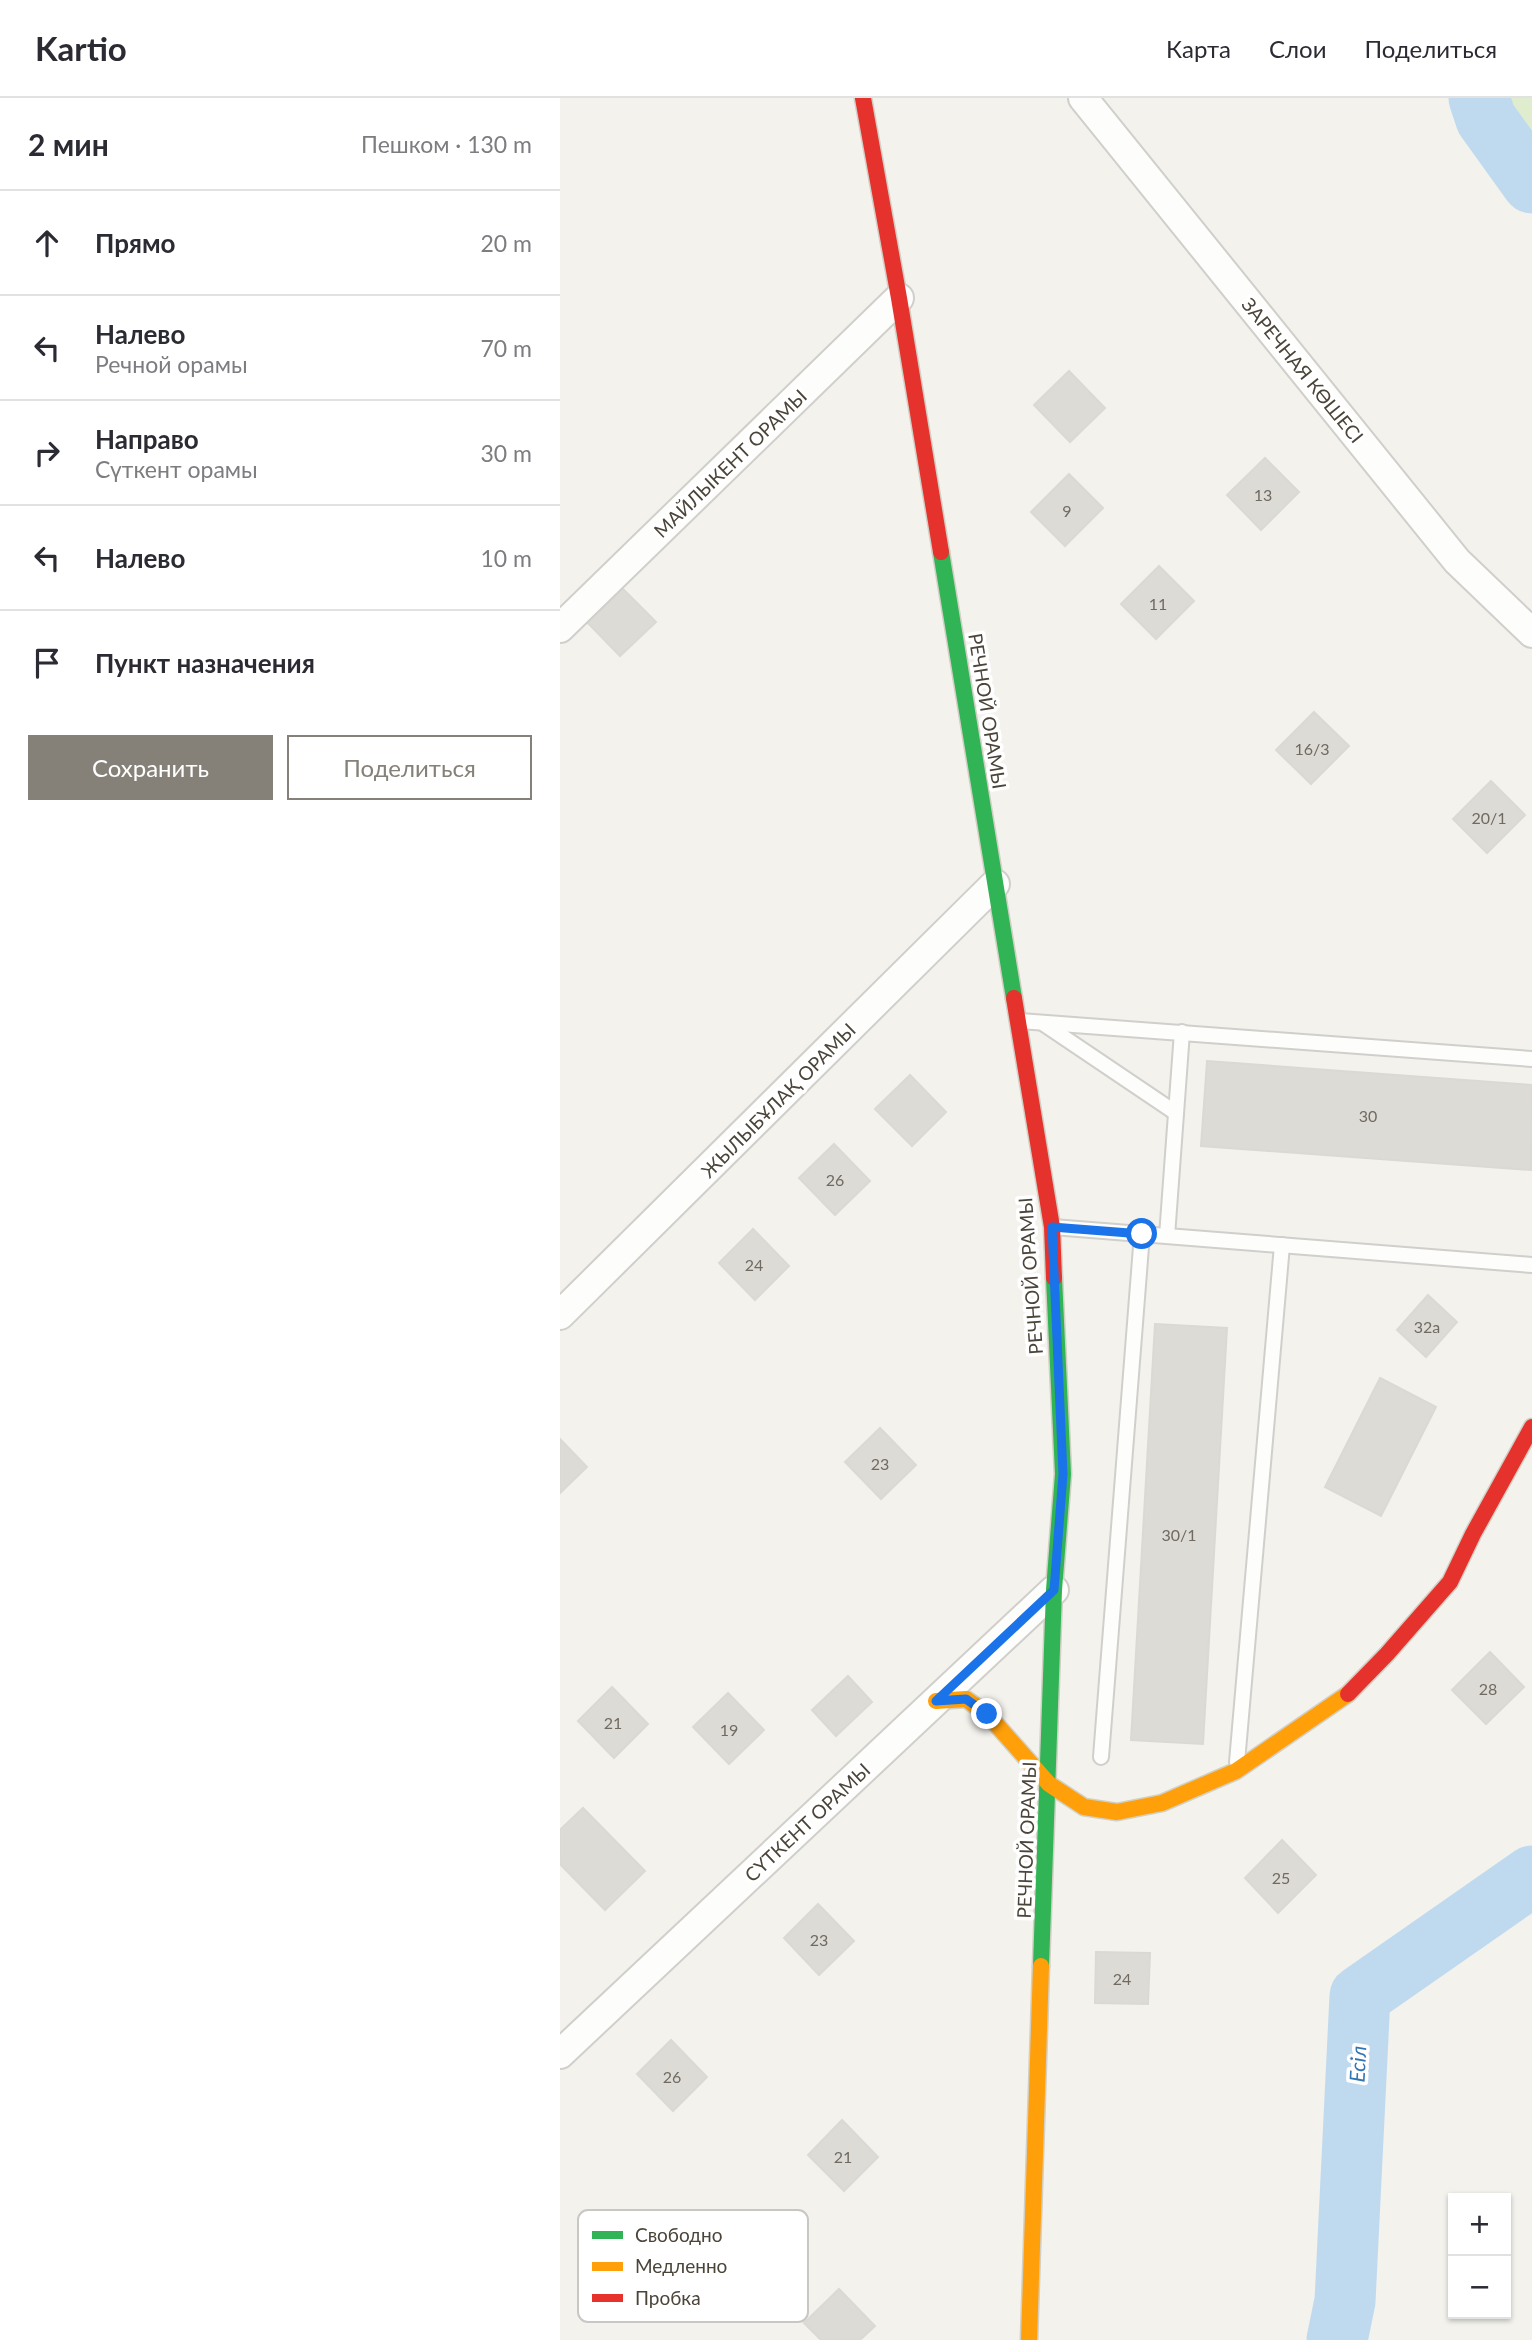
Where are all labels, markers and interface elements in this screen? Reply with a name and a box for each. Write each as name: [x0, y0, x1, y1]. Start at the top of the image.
text: Kartio: [35, 28, 127, 68]
text: Карта: [1166, 34, 1231, 63]
text: Слои: [1269, 34, 1326, 63]
text: Поделиться: [1364, 34, 1497, 63]
text: 2 мин: [28, 126, 109, 162]
text: Пешком · 130 m: [361, 130, 532, 158]
icon: ahead: [28, 224, 66, 262]
text: Прямо: [95, 227, 176, 259]
text: 20 m: [481, 229, 532, 257]
street label: ЗАРЕЧНАЯ КӨШЕСІ: [1237, 293, 1369, 447]
text: Налево: [95, 318, 185, 350]
icon: left: [28, 329, 66, 367]
text: 70 m: [481, 334, 532, 362]
text: Речной орамы: [95, 350, 247, 378]
street label: МАЙЛЫКЕНТ ОРАМЫ: [649, 384, 811, 542]
text: Направо: [95, 423, 199, 455]
icon: right: [28, 434, 66, 472]
text: 30 m: [481, 439, 532, 467]
text: Сүткент орамы: [95, 455, 258, 483]
house number: 13: [1254, 485, 1272, 504]
house number: 9: [1062, 501, 1072, 520]
icon: left: [28, 539, 66, 577]
text: Налево: [95, 542, 185, 574]
text: 10 m: [481, 544, 532, 572]
house number: 11: [1149, 594, 1167, 613]
street label: РЕЧНОЙ ОРАМЫ: [964, 632, 1012, 790]
icon: arrive: [28, 644, 66, 682]
text: Пункт назначения: [95, 647, 315, 679]
button: Сохранить: [28, 735, 273, 800]
button: Поделиться: [287, 735, 532, 800]
house number: 16/3: [1294, 739, 1330, 758]
house number: 20/1: [1471, 808, 1507, 827]
street label: ЖЫЛЫБҰЛАҚ ОРАМЫ: [696, 1018, 860, 1182]
house number: 30: [1359, 1106, 1377, 1125]
house number: 26: [826, 1170, 844, 1189]
street label: РЕЧНОЙ ОРАМЫ: [1013, 1197, 1047, 1355]
route start: [1126, 1218, 1157, 1249]
house number: 24: [745, 1255, 763, 1274]
house number: 32а: [1414, 1317, 1440, 1336]
house number: 23: [871, 1454, 889, 1473]
house number: 30/1: [1161, 1525, 1197, 1544]
house number: 28: [1479, 1679, 1497, 1698]
route end: [971, 1698, 1002, 1729]
house number: 21: [604, 1713, 622, 1732]
house number: 19: [720, 1720, 738, 1739]
street label: СҮТКЕНТ ОРАМЫ: [739, 1758, 875, 1886]
street label: РЕЧНОЙ ОРАМЫ: [1012, 1761, 1040, 1919]
house number: 25: [1272, 1868, 1290, 1887]
house number: 23: [810, 1930, 828, 1949]
house number: 24: [1113, 1969, 1131, 1988]
water label: Есіл: [1344, 2045, 1370, 2083]
house number: 26: [663, 2067, 681, 2086]
house number: 21: [834, 2147, 852, 2166]
map controls: [1448, 2193, 1511, 2319]
button: +: [1448, 2193, 1511, 2256]
legend: [578, 2210, 808, 2322]
text: Свободно: [635, 2223, 723, 2246]
text: Медленно: [635, 2254, 727, 2277]
button: −: [1448, 2256, 1511, 2319]
text: Пробка: [635, 2286, 701, 2309]

